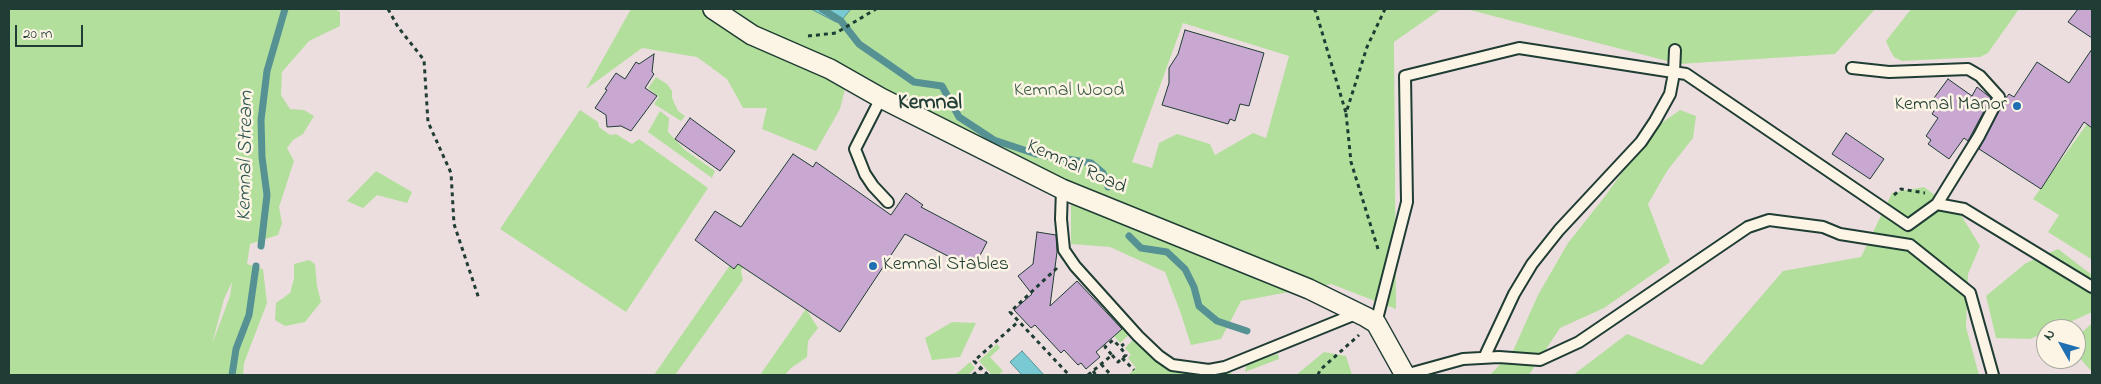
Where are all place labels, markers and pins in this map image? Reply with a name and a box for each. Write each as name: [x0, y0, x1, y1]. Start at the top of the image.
place label: Kemnal Manor: [1894, 94, 2007, 118]
marker: Kemnal Manor: [2011, 100, 2023, 112]
place label: Kemnal Stables: [883, 254, 1009, 278]
marker: Kemnal Stables: [867, 260, 879, 272]

